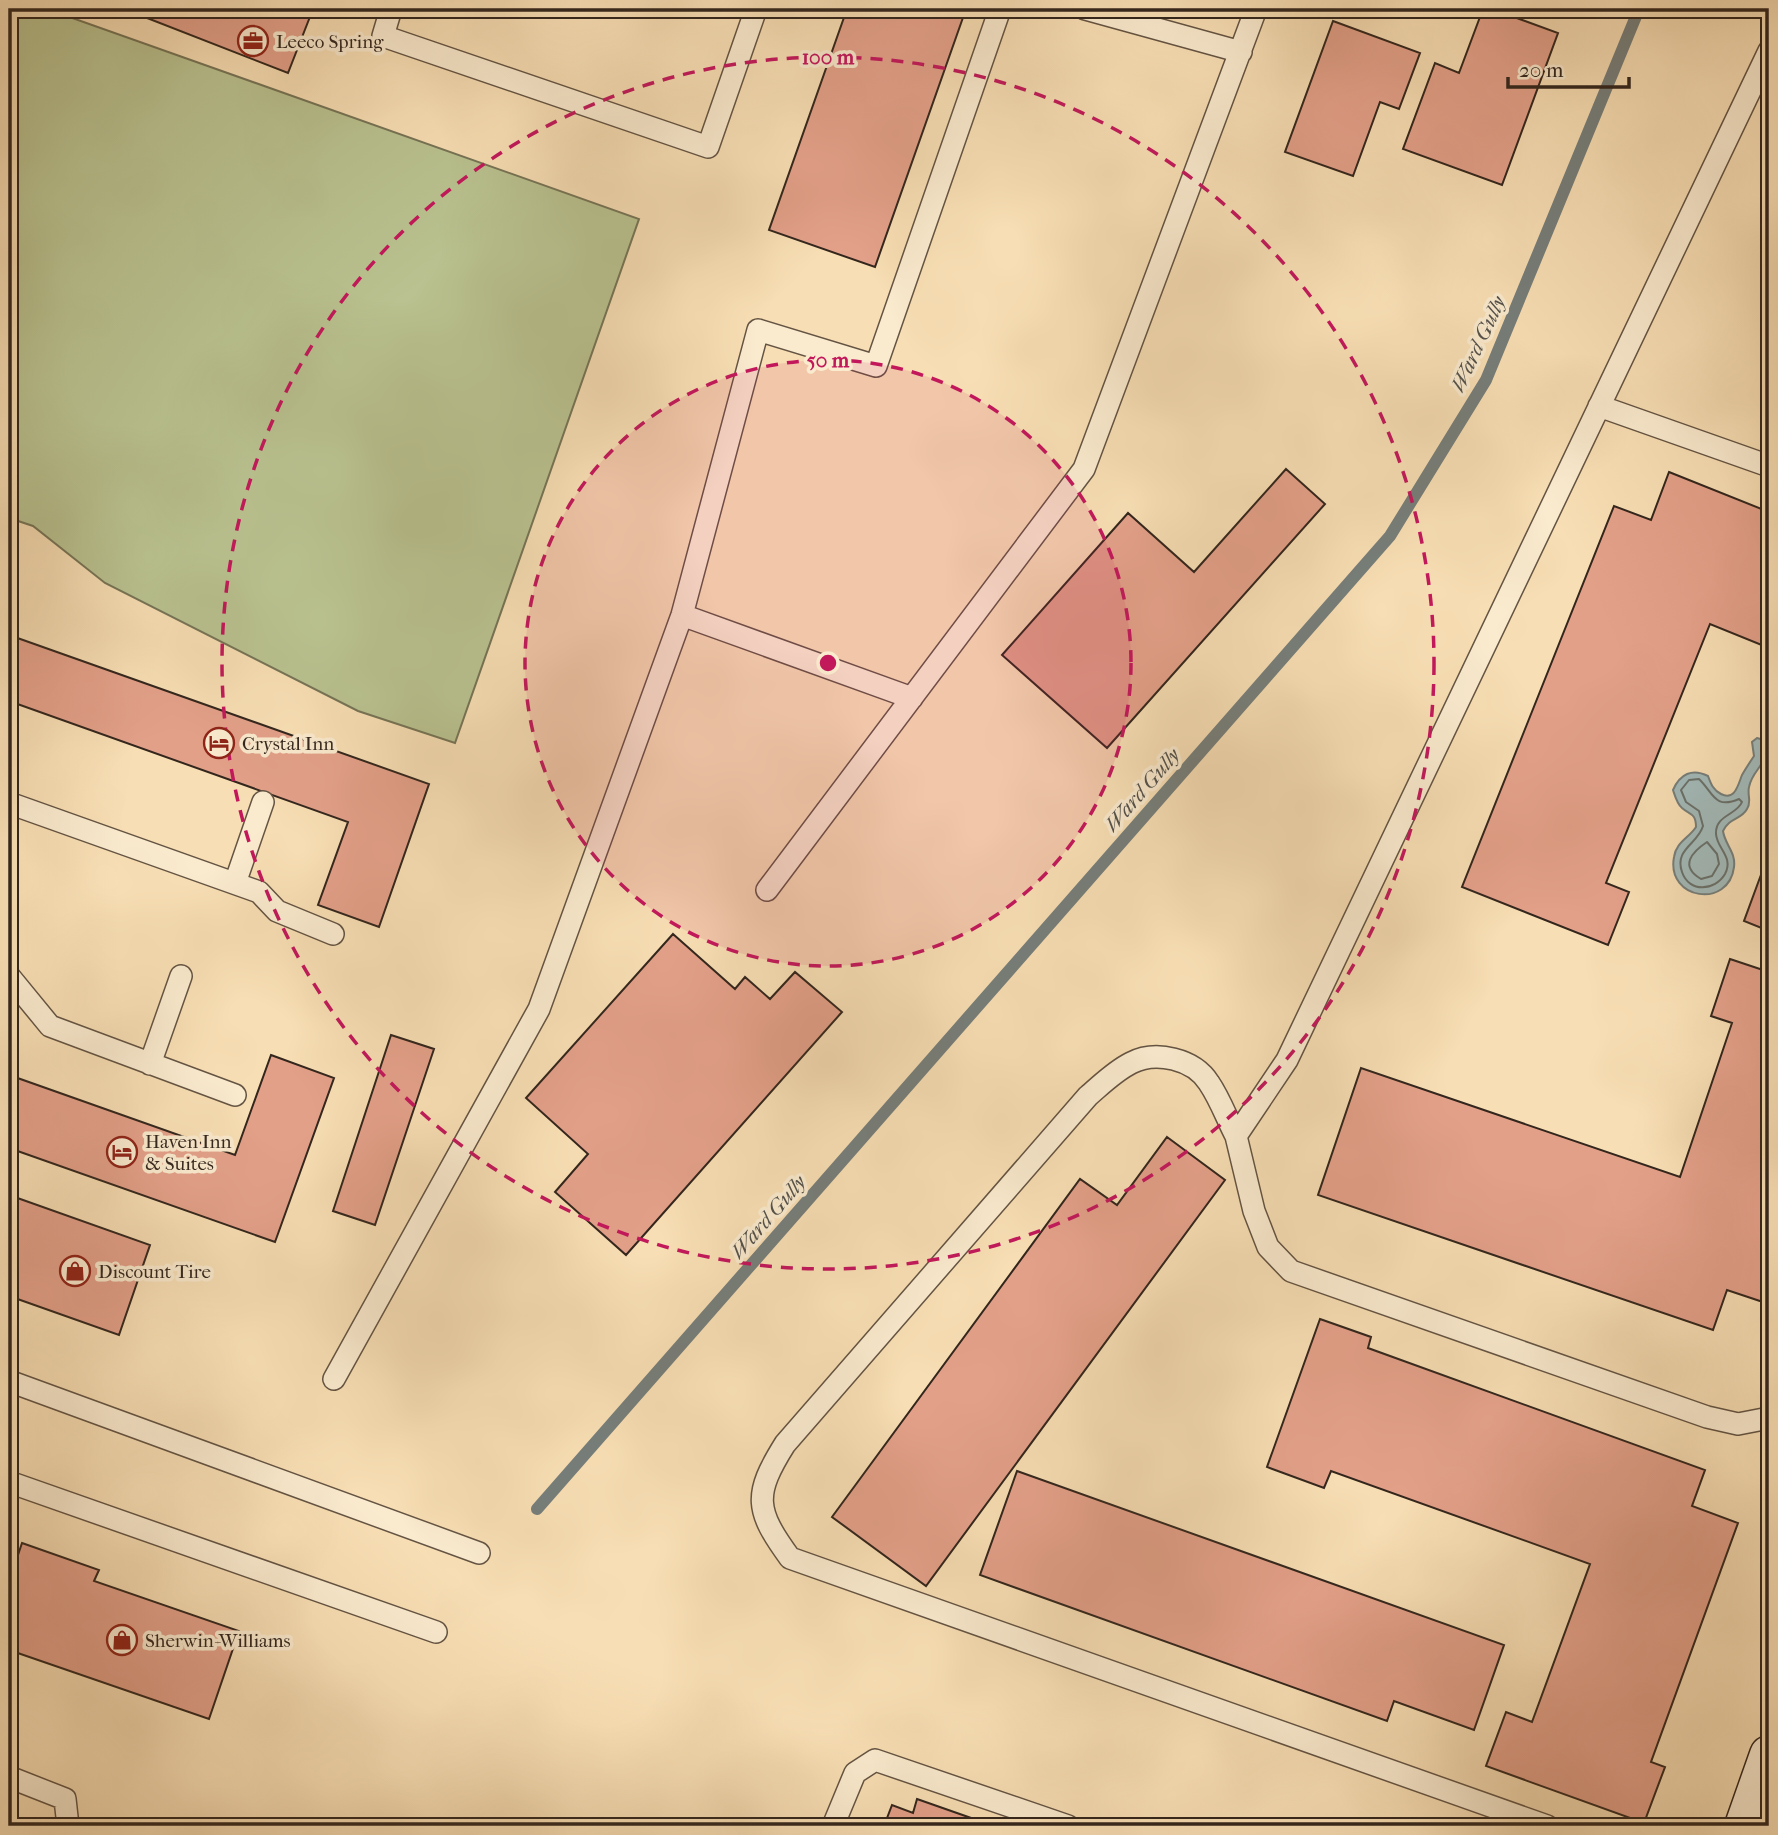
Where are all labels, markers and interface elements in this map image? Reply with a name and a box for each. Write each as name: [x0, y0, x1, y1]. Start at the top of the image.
office icon: Leeco Spring: [236, 24, 270, 58]
place label: Leeco Spring: [276, 31, 384, 53]
text: 100 m: [802, 45, 855, 69]
scale bar: [1508, 46, 1629, 90]
text: 20 m: [1519, 58, 1564, 82]
water label: Ward Gully: [1445, 291, 1511, 396]
text: 50 m: [807, 348, 850, 372]
centre of rings: [816, 651, 840, 675]
hotel icon: Crystal Inn: [202, 726, 236, 760]
place label: Crystal Inn: [242, 733, 334, 755]
water label: Ward Gully: [1099, 742, 1186, 837]
place label: Haven Inn & Suites: [145, 1131, 232, 1175]
hotel icon: Haven Inn & Suites: [105, 1135, 139, 1169]
water label: Ward Gully: [725, 1169, 812, 1264]
shop icon: Discount Tire: [58, 1254, 92, 1288]
place label: Discount Tire: [98, 1261, 211, 1283]
shop icon: Sherwin-Williams: [105, 1623, 139, 1657]
place label: Sherwin-Williams: [145, 1630, 291, 1652]

